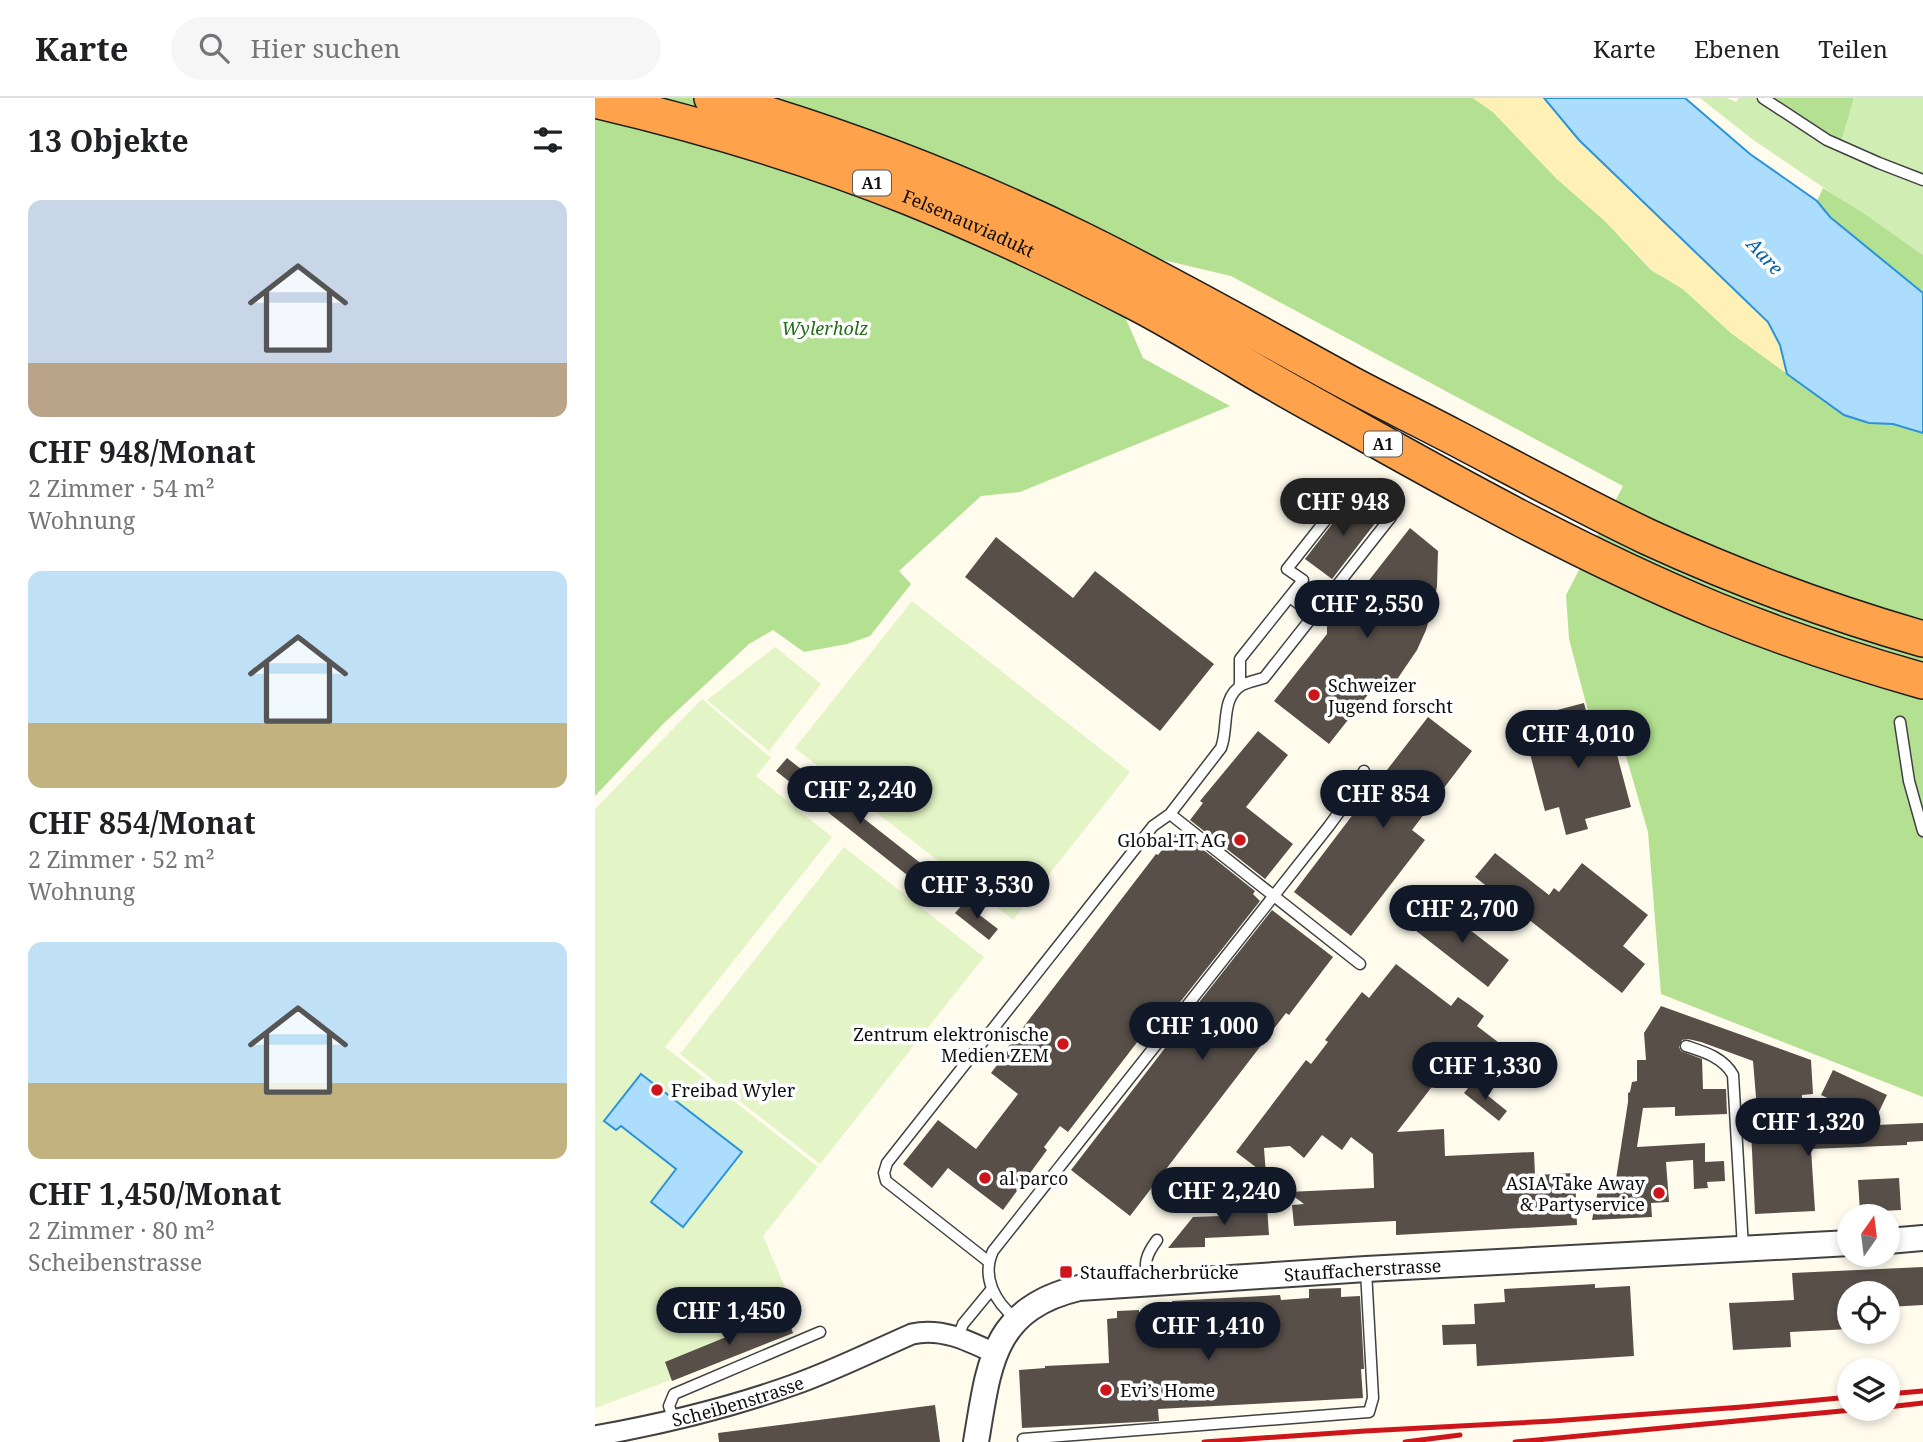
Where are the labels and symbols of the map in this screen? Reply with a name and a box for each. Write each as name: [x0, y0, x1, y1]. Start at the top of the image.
road number: A1: [853, 170, 891, 195]
street label: Felsenauviadukt: [899, 184, 1039, 263]
water label: Aare: [1740, 230, 1789, 280]
park label: Wylerholz: [782, 316, 868, 340]
road number: A1: [1364, 432, 1402, 456]
pin: CHF 948: [1278, 478, 1408, 538]
pin: CHF 2,550: [1287, 580, 1447, 640]
place label: Schweizer Jugend forscht: [1327, 673, 1453, 718]
marker: Schweizer Jugend forscht: [1306, 687, 1322, 703]
pin: CHF 4,010: [1498, 710, 1658, 770]
pin: CHF 2,240: [780, 766, 940, 826]
pin: CHF 854: [1318, 770, 1448, 830]
place label: Global-IT AG: [1117, 828, 1226, 852]
marker: Global-IT AG: [1232, 832, 1248, 848]
pin: CHF 3,530: [897, 862, 1057, 921]
pin: CHF 2,700: [1382, 886, 1542, 945]
pin: CHF 1,000: [1122, 1002, 1282, 1062]
place label: Zentrum elektronische Medien ZEM: [853, 1022, 1049, 1067]
marker: Zentrum elektronische Medien ZEM: [1055, 1036, 1071, 1052]
pin: CHF 1,330: [1405, 1042, 1565, 1102]
place label: Freibad Wyler: [671, 1078, 796, 1102]
marker: Freibad Wyler: [649, 1082, 665, 1098]
pin: CHF 1,320: [1728, 1098, 1888, 1158]
place label: al parco: [999, 1166, 1068, 1190]
pin: CHF 2,240: [1144, 1168, 1304, 1227]
marker: al parco: [977, 1170, 993, 1186]
place label: ASIA Take Away & Partyservice: [1506, 1171, 1646, 1216]
marker: ASIA Take Away & Partyservice: [1651, 1185, 1667, 1201]
north arrow: [1837, 1204, 1901, 1267]
street label: Stauffacherstrasse: [1283, 1253, 1442, 1286]
place label: Stauffacherbrücke: [1080, 1260, 1239, 1284]
marker: Stauffacherbrücke: [1058, 1264, 1074, 1280]
pin: CHF 1,450: [649, 1288, 809, 1347]
pin: CHF 1,410: [1128, 1302, 1288, 1362]
street label: Scheibenstrasse: [669, 1370, 807, 1432]
place label: Evi’s Home: [1120, 1378, 1215, 1402]
marker: Evi’s Home: [1098, 1382, 1114, 1398]

